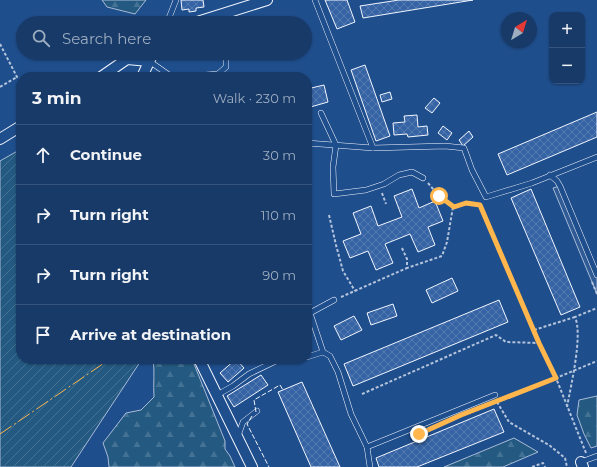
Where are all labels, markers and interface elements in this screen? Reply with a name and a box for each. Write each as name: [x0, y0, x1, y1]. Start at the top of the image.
north arrow: [501, 12, 537, 48]
map controls: [549, 12, 585, 84]
button: +: [549, 12, 585, 48]
search box: [16, 16, 312, 60]
icon: search: [30, 27, 52, 49]
text: Search here: [62, 29, 151, 48]
button: −: [549, 48, 585, 84]
text: 3 min: [32, 88, 82, 108]
text: Walk · 230 m: [213, 90, 296, 106]
icon: ahead: [32, 144, 54, 166]
text: Continue: [70, 145, 142, 164]
text: 30 m: [263, 147, 296, 163]
route start: [430, 187, 448, 205]
icon: right: [32, 204, 54, 226]
text: Turn right: [70, 205, 149, 224]
text: 110 m: [261, 207, 296, 223]
icon: right: [32, 264, 54, 286]
text: Turn right: [70, 265, 149, 284]
text: 90 m: [262, 267, 296, 283]
icon: arrive: [32, 324, 54, 346]
text: Arrive at destination: [70, 325, 231, 344]
route end: [410, 425, 428, 443]

